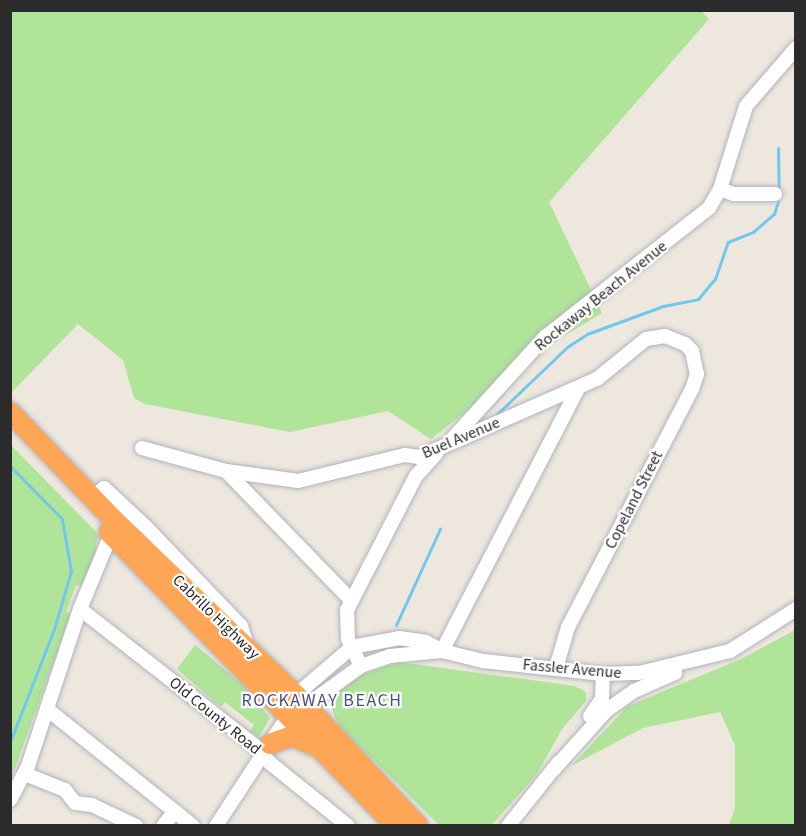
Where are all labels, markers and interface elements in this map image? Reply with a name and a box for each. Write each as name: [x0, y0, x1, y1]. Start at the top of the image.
street label: Rockaway Beach Avenue: [531, 237, 671, 355]
street label: Buel Avenue: [419, 413, 503, 463]
street label: Copeland Street: [601, 448, 667, 552]
street label: Cabrillo Highway: [168, 571, 264, 663]
street label: Fassler Avenue: [522, 655, 622, 683]
street label: Old County Road: [165, 673, 265, 759]
district label: ROCKAWAY BEACH: [241, 690, 403, 712]

